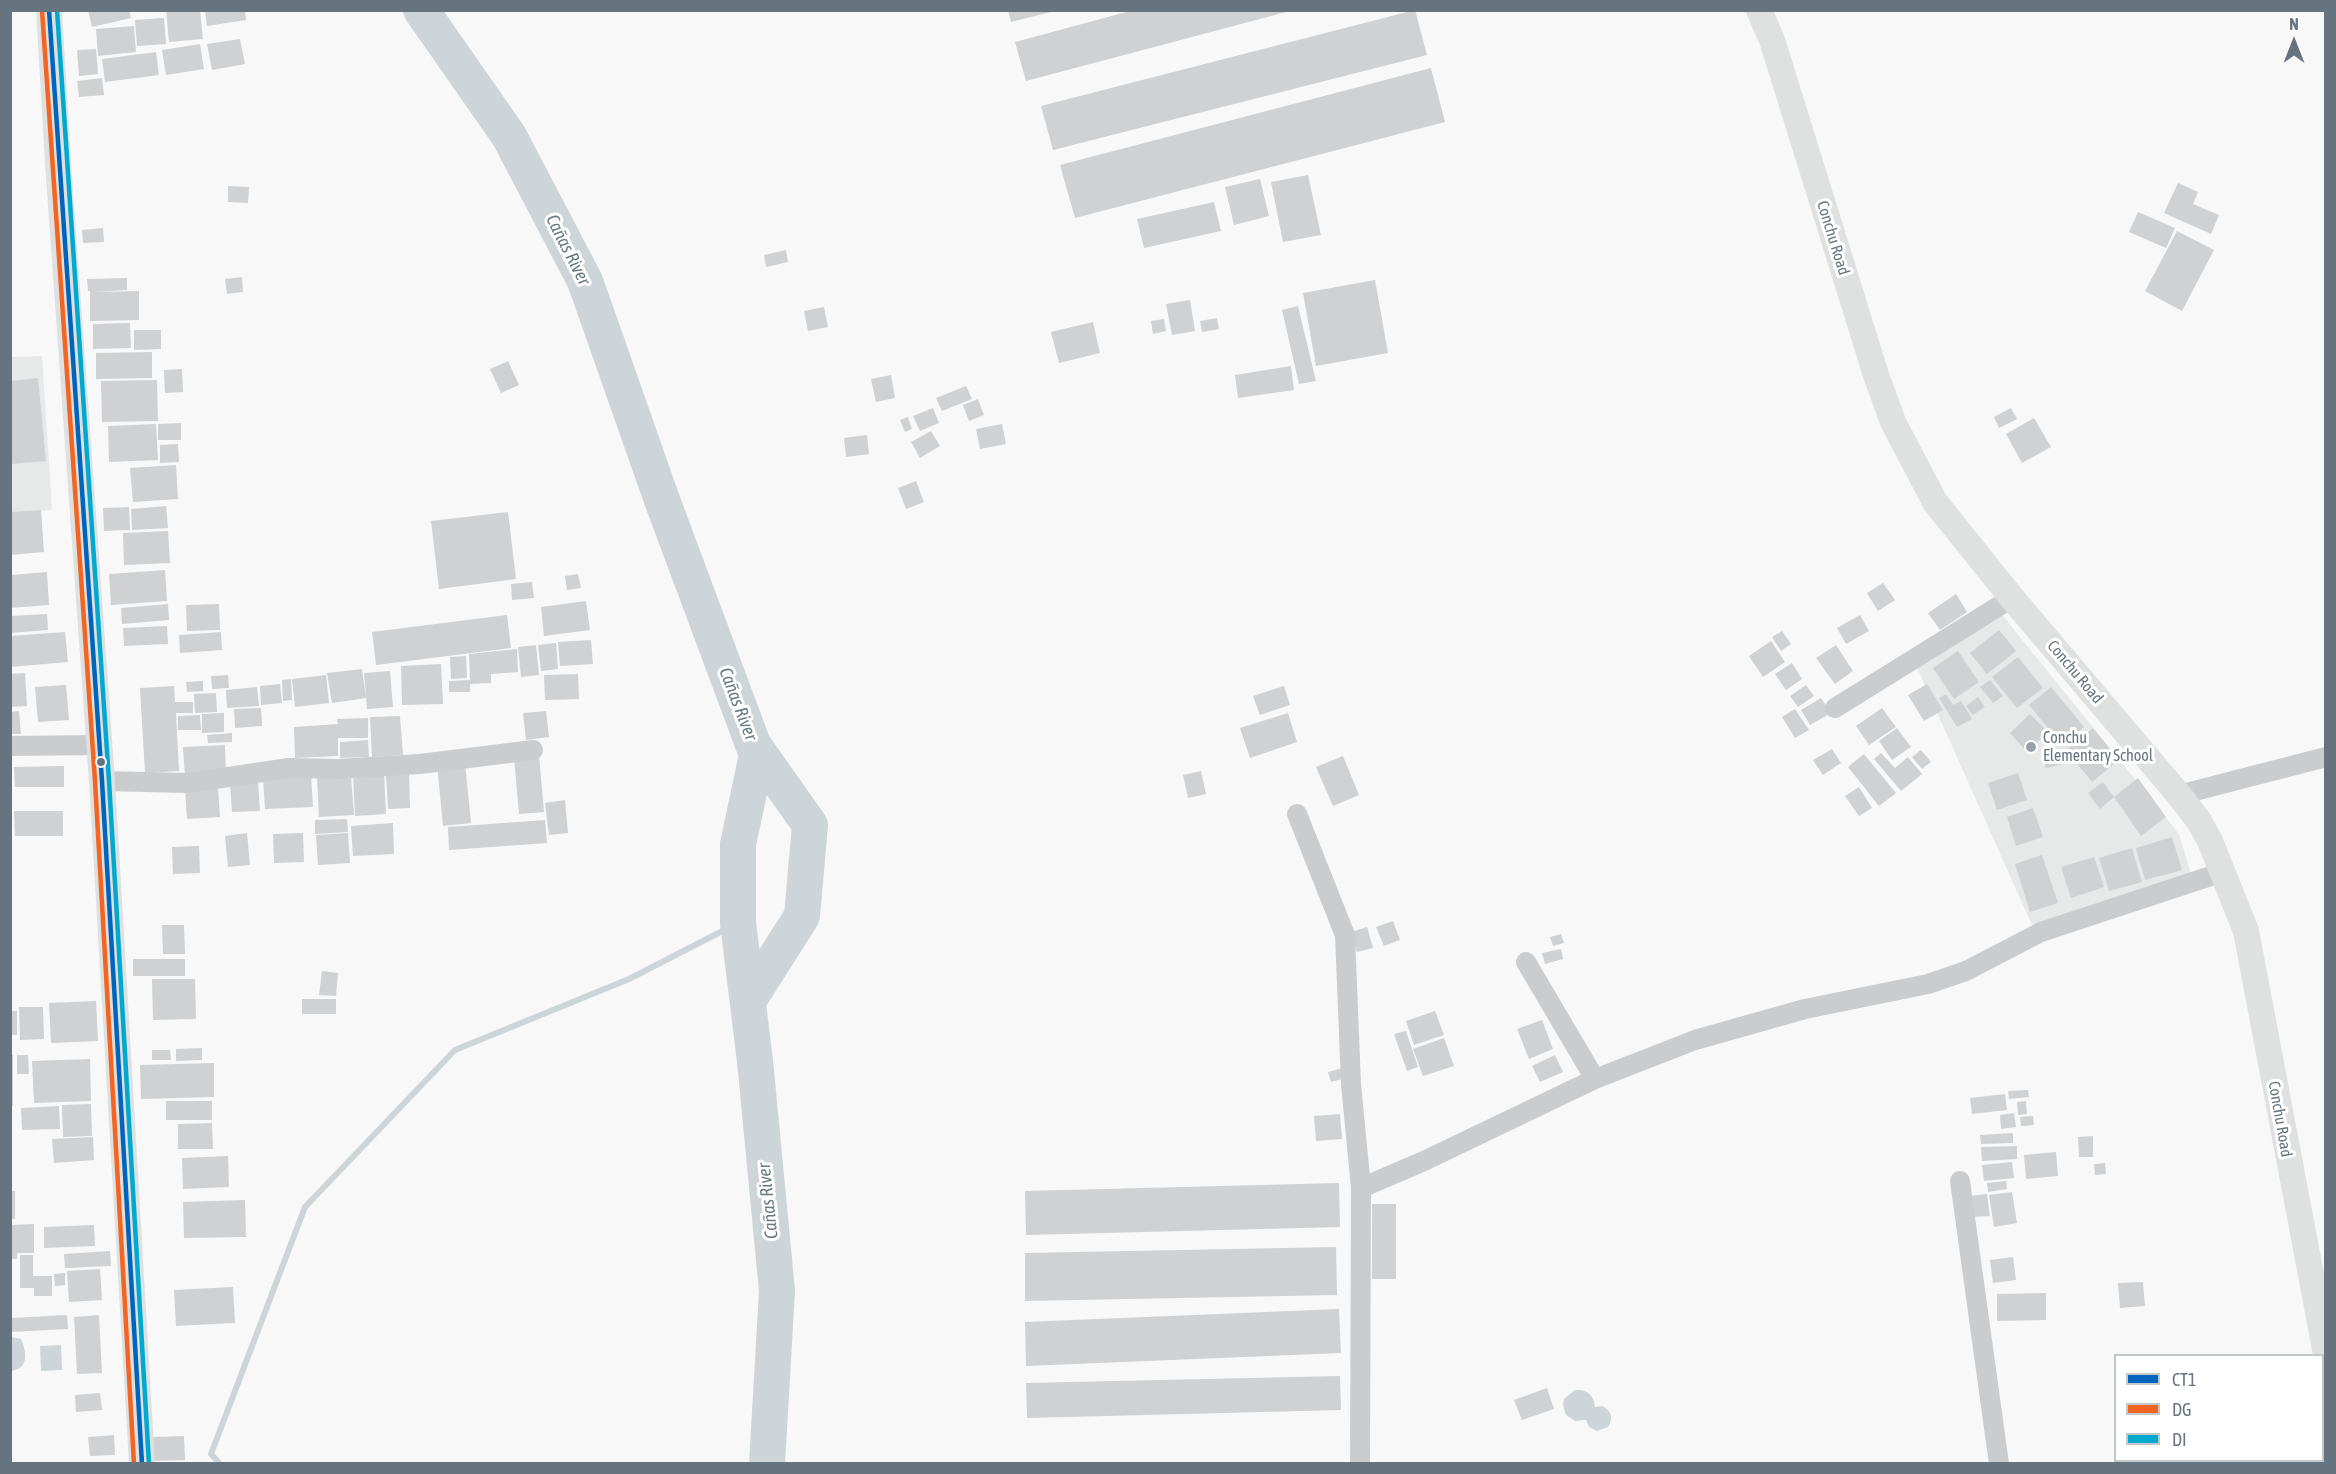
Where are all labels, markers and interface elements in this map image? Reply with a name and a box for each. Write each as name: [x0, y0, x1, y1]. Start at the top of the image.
north arrow: [2264, 12, 2324, 72]
text: N: [2289, 15, 2299, 33]
street label: Conchu Road: [1813, 199, 1853, 277]
water label: Cañas River: [541, 211, 595, 289]
street label: Conchu Road: [2043, 636, 2107, 708]
water label: Cañas River: [714, 665, 762, 743]
place label: Conchu Elementary School: [2043, 728, 2153, 766]
marker: Conchu Elementary School: [2024, 740, 2038, 754]
unlabelled marker: [95, 756, 107, 768]
street label: Conchu Road: [2264, 1080, 2296, 1158]
water label: Cañas River: [753, 1162, 783, 1240]
legend: [2114, 1354, 2324, 1462]
text: CT1: [2172, 1369, 2196, 1390]
text: DG: [2172, 1399, 2192, 1420]
text: DI: [2172, 1429, 2187, 1450]

